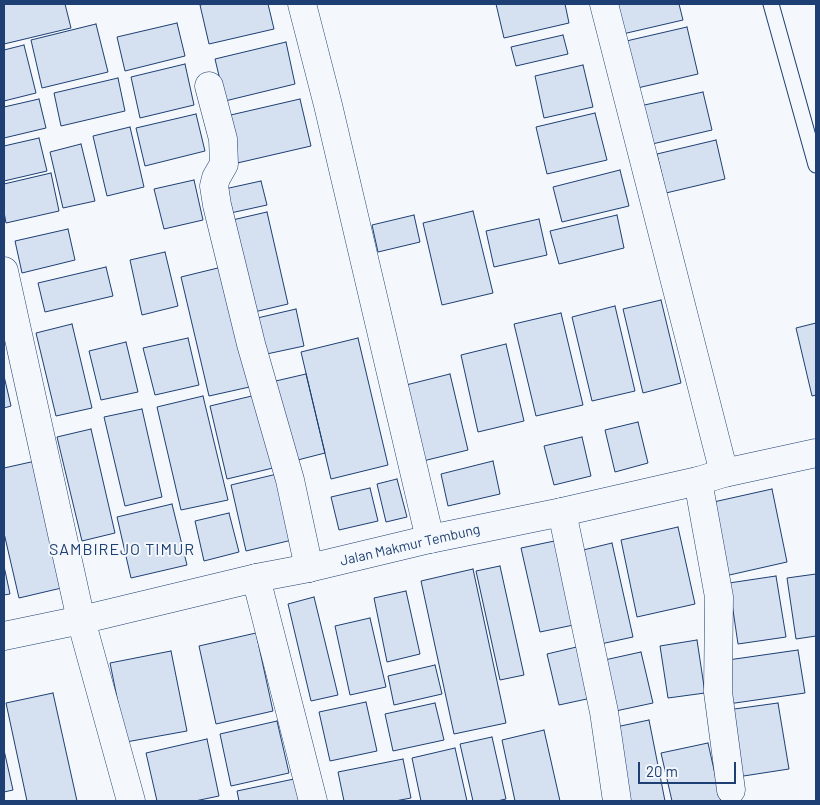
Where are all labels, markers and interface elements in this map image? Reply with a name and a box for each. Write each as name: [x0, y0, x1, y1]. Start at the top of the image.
street label: Jalan Makmur Tembung: [338, 521, 482, 569]
district label: SAMBIREJO TIMUR: [47, 540, 197, 560]
scale bar: [640, 752, 738, 784]
text: 20 m: [646, 762, 678, 780]

